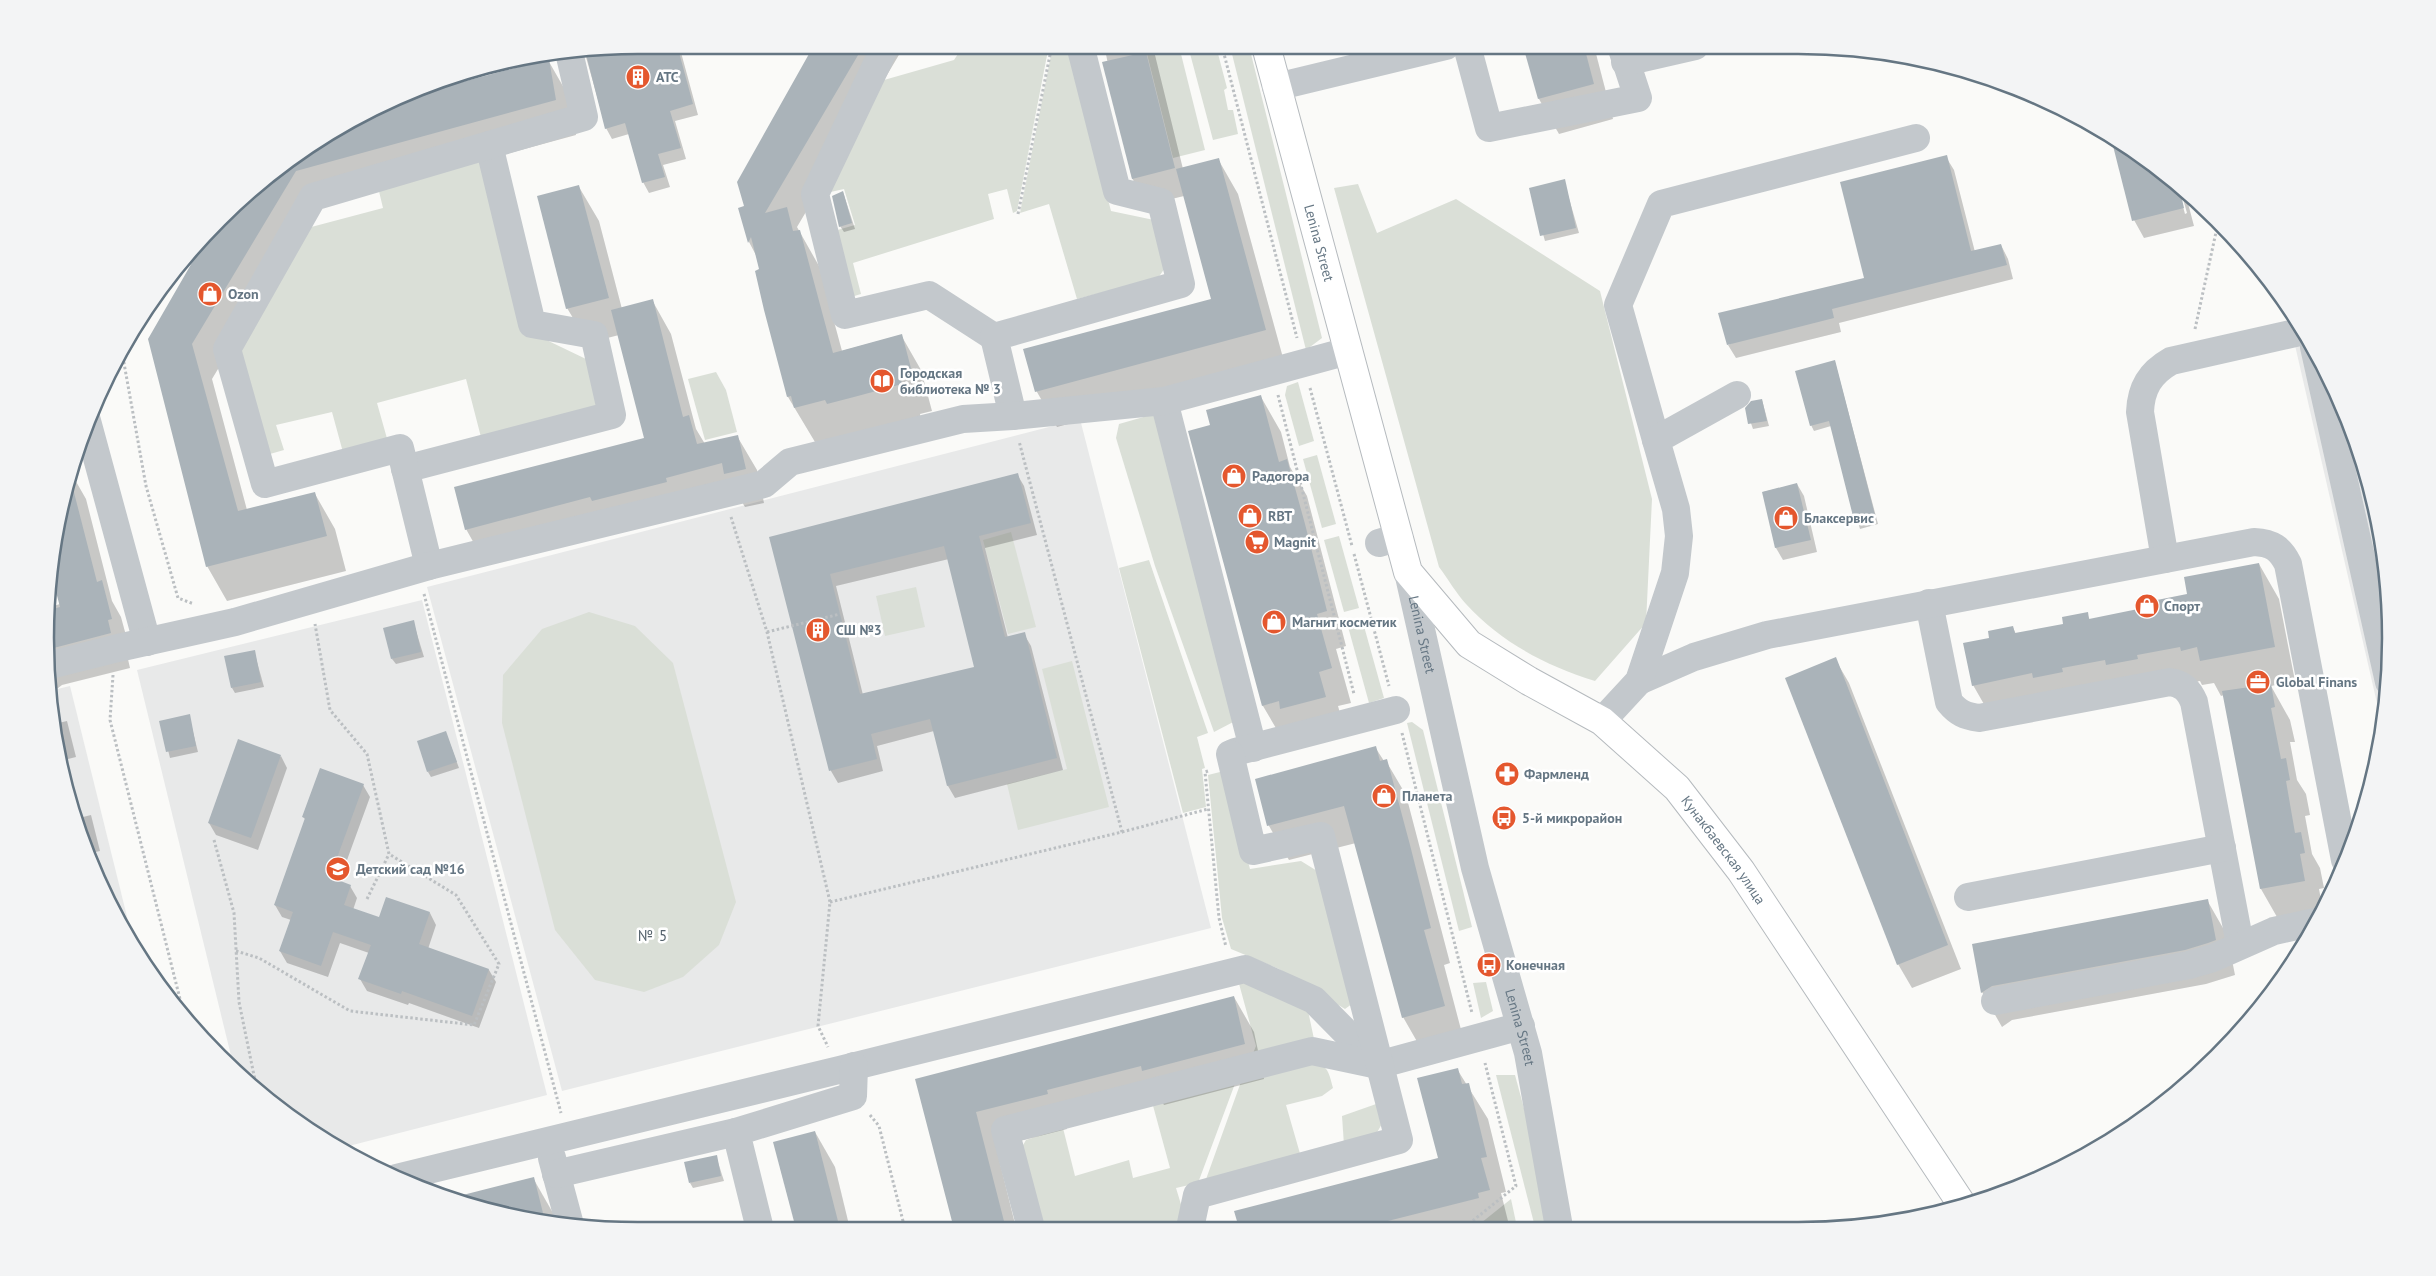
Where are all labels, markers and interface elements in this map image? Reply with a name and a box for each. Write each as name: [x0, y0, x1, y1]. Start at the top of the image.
building icon: АТС: [625, 64, 651, 90]
place label: АТС: [656, 68, 679, 86]
street label: Lenina Street: [1300, 202, 1338, 284]
shop icon: Ozon: [197, 281, 223, 307]
place label: Ozon: [228, 285, 259, 303]
place label: Городская библиотека № 3: [900, 364, 1001, 398]
library icon: Городская библиотека № 3: [869, 368, 895, 394]
shop icon: Радогора: [1221, 463, 1247, 489]
place label: Радогора: [1252, 467, 1309, 485]
shop icon: RBT: [1237, 503, 1263, 529]
shop icon: Блаксервис: [1773, 505, 1799, 531]
place label: RBT: [1268, 507, 1292, 525]
place label: Блаксервис: [1804, 509, 1874, 527]
supermarket icon: Magnit: [1244, 529, 1270, 555]
place label: Magnit: [1274, 533, 1316, 551]
shop icon: Спорт: [2134, 593, 2160, 619]
street label: Lenina Street: [1405, 594, 1440, 675]
place label: Спорт: [2164, 597, 2200, 615]
shop icon: Магнит косметик: [1261, 609, 1287, 635]
place label: Магнит косметик: [1292, 613, 1397, 631]
building icon: СШ №3: [805, 617, 831, 643]
place label: СШ №3: [836, 621, 882, 639]
office icon: Global Finans: [2245, 669, 2271, 695]
place label: Global Finans: [2276, 673, 2357, 691]
pharmacy icon: Фармленд: [1494, 761, 1520, 787]
place label: Фармленд: [1524, 765, 1589, 783]
shop icon: Планета: [1371, 783, 1397, 809]
place label: Планета: [1402, 787, 1453, 805]
street label: Кунакбаевская улица: [1677, 792, 1770, 908]
bus stop icon: 5-й микрорайон: [1491, 805, 1517, 831]
place label: 5-й микрорайон: [1522, 809, 1622, 827]
school or university icon: Детский сад №16: [325, 856, 351, 882]
place label: Детский сад №16: [356, 860, 465, 878]
district label: № 5: [638, 926, 668, 945]
bus stop icon: Конечная: [1476, 952, 1502, 978]
place label: Конечная: [1506, 956, 1565, 974]
street label: Lenina Street: [1501, 987, 1539, 1067]

